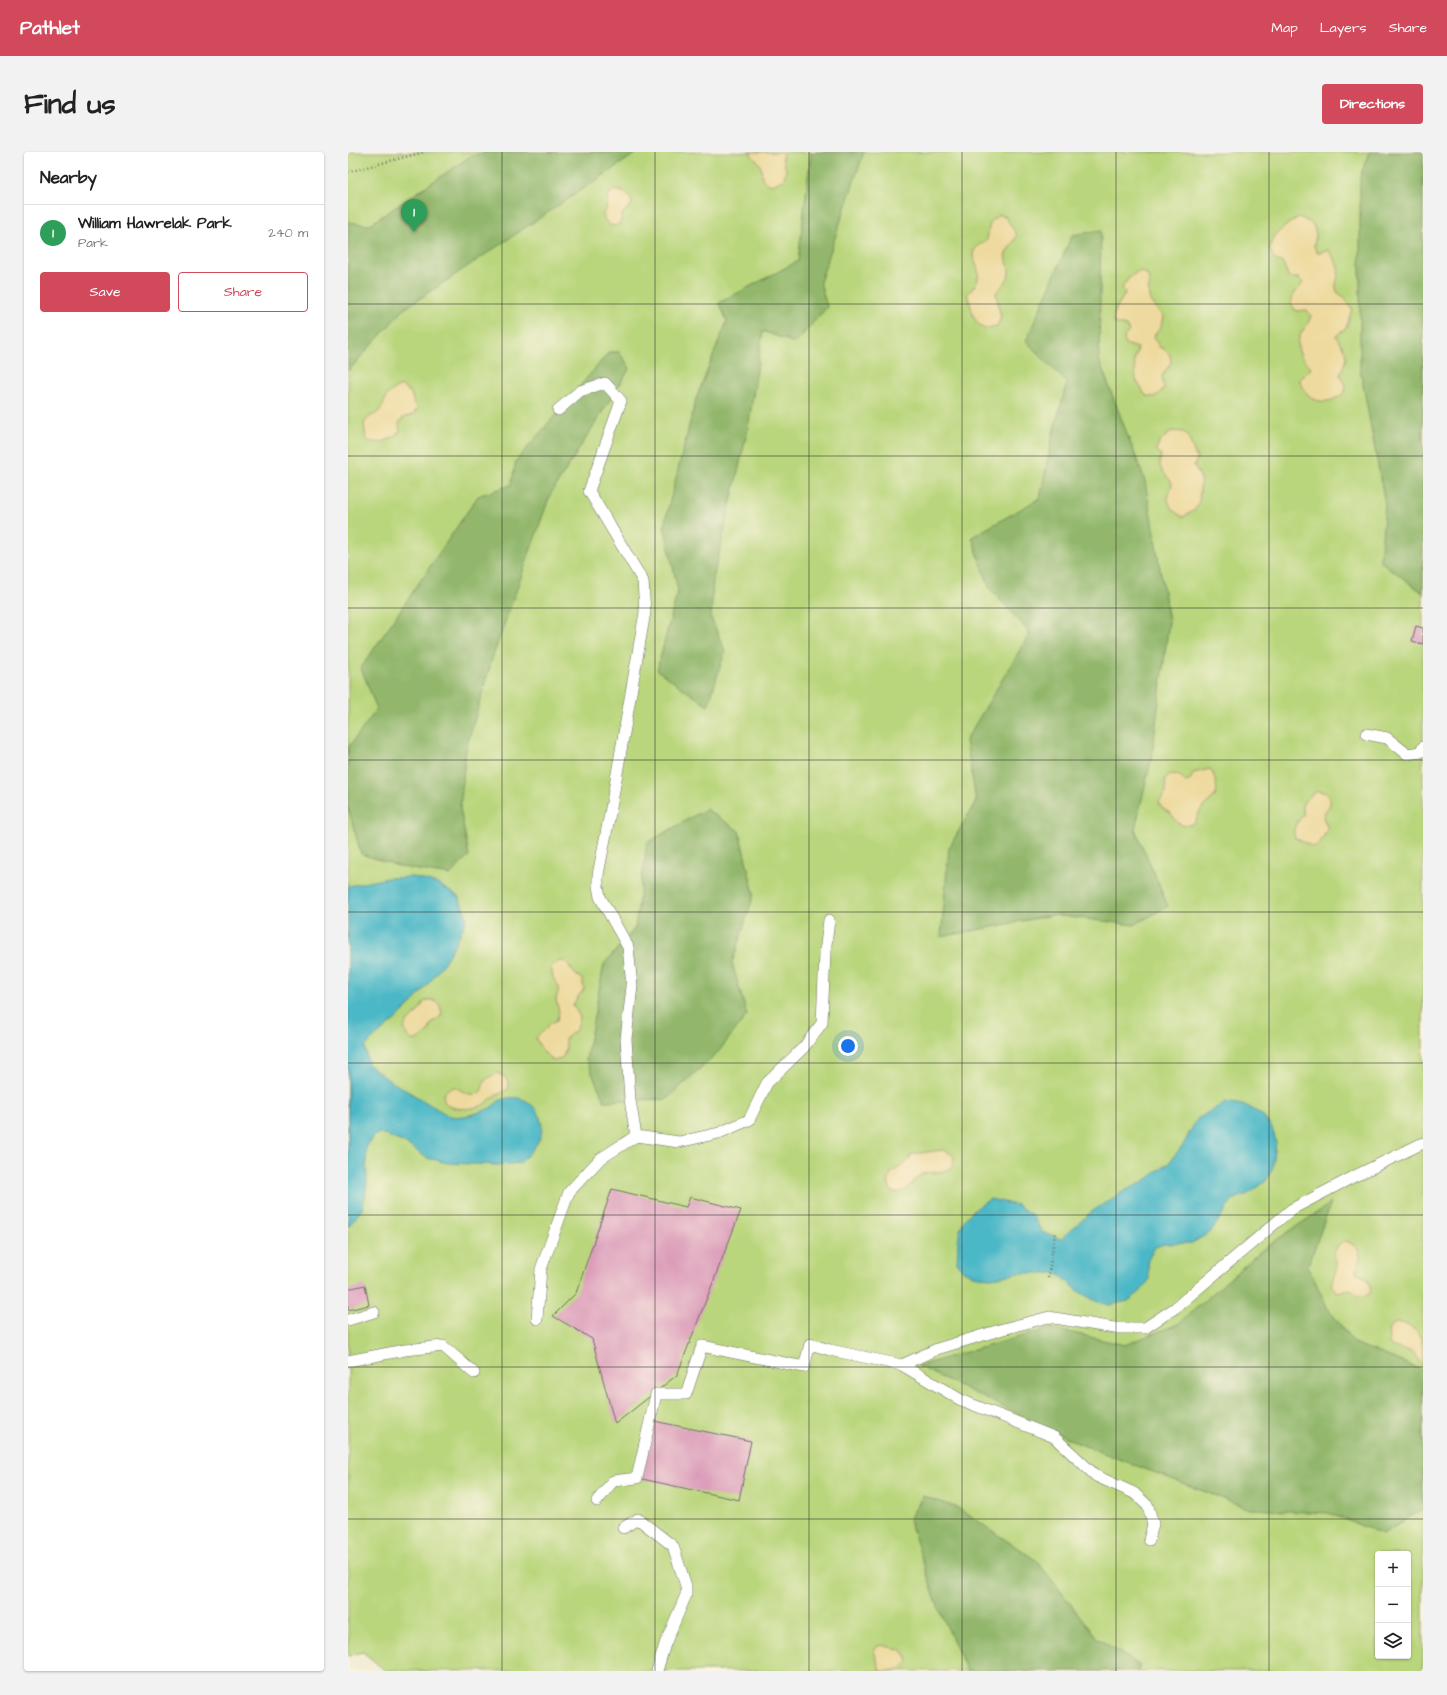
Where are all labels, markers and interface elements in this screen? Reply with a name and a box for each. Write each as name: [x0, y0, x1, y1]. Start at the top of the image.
text: Pathlet: [20, 15, 80, 42]
text: Map: [1271, 18, 1298, 38]
text: Layers: [1320, 18, 1367, 38]
text: Share: [1389, 18, 1427, 38]
button: Directions: [1322, 84, 1423, 124]
text: Find us: [24, 85, 115, 124]
text: Nearby: [40, 166, 97, 190]
pin: 1: [401, 199, 427, 232]
text: William Hawrelak Park: [78, 213, 232, 234]
text: 1: [52, 224, 54, 242]
text: 240 m: [268, 224, 308, 242]
text: Park: [78, 234, 108, 252]
button: Save: [40, 272, 170, 312]
button: Share: [178, 272, 308, 312]
your location: [838, 1036, 858, 1056]
map controls: [1375, 1551, 1411, 1659]
button: +: [1375, 1551, 1411, 1587]
button: −: [1375, 1587, 1411, 1623]
button: layers: [1375, 1623, 1411, 1659]

